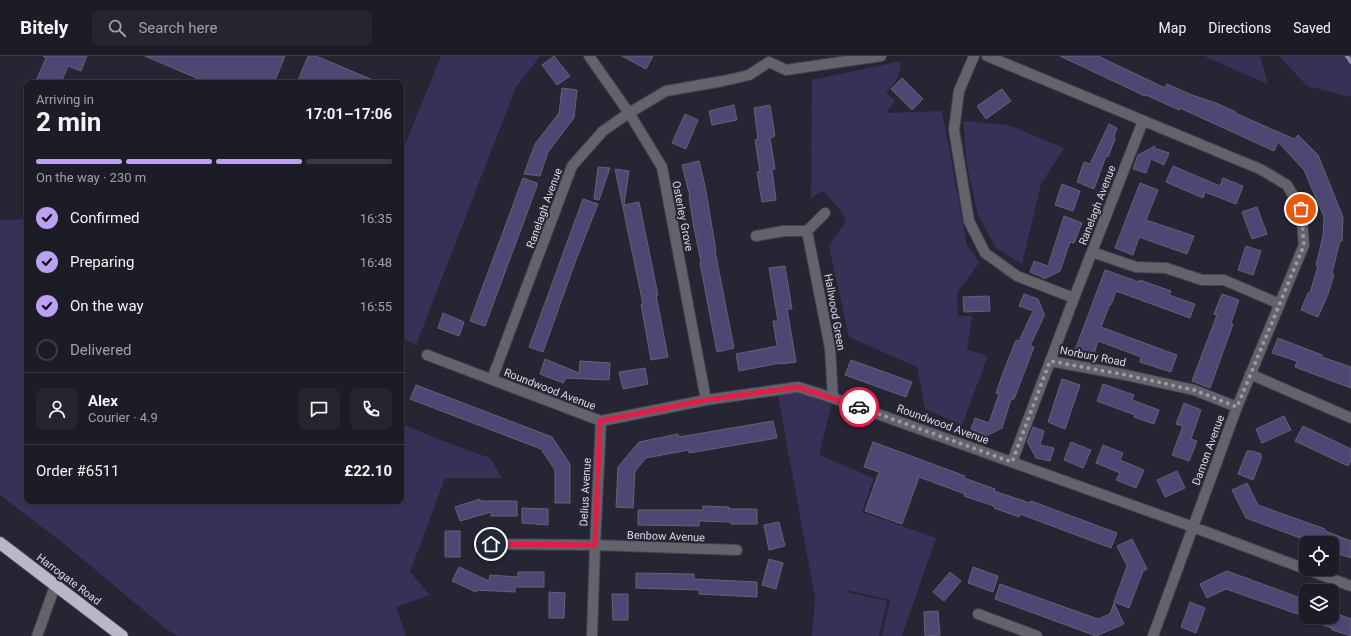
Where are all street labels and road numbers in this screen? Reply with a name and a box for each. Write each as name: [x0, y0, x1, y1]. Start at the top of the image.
street label: Ranelagh Avenue: [1076, 163, 1119, 247]
street label: Ranelagh Avenue: [524, 166, 565, 250]
street label: Osterley Grove: [669, 180, 696, 252]
street label: Hallwood Green: [821, 273, 848, 352]
street label: Norbury Road: [1059, 344, 1127, 369]
street label: Roundwood Avenue: [502, 366, 598, 413]
street label: Roundwood Avenue: [895, 402, 991, 447]
street label: Damon Avenue: [1190, 413, 1227, 487]
street label: Delius Avenue: [577, 457, 594, 527]
street label: Benbow Avenue: [627, 529, 705, 544]
street label: Harrogate Road: [34, 551, 103, 608]

